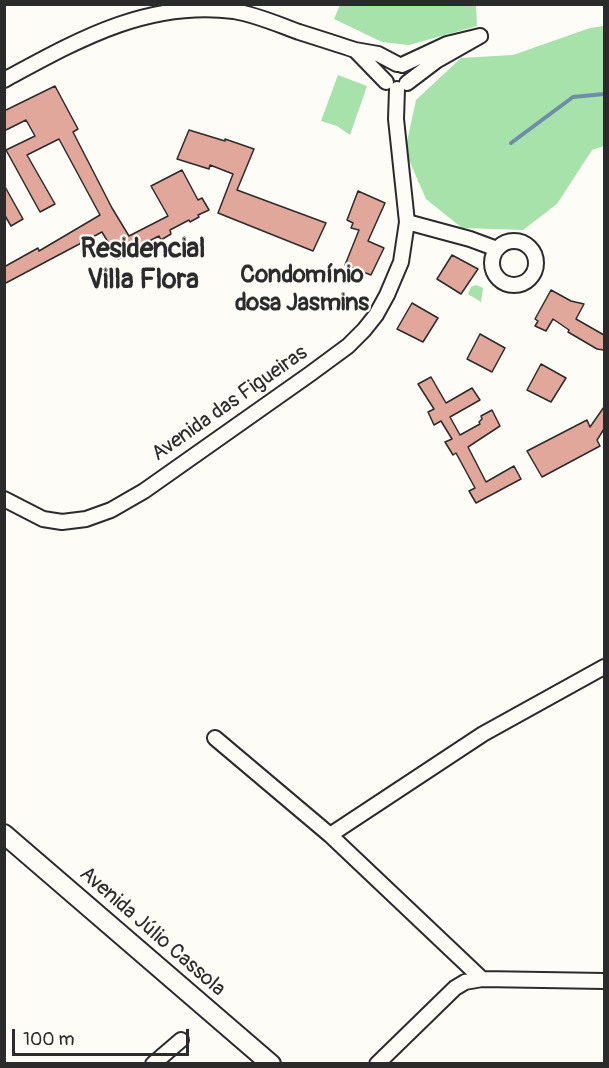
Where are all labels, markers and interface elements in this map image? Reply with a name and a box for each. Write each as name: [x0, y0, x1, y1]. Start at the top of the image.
district label: Residencial Villa Flora: [81, 234, 205, 297]
district label: Condomínio dosa Jasmins: [235, 262, 369, 318]
street label: Avenida das Figueiras: [147, 341, 313, 467]
street label: Avenida Júlio Cassola: [74, 862, 230, 1002]
scale bar: [15, 1017, 192, 1055]
text: 100 m: [23, 1028, 75, 1051]

